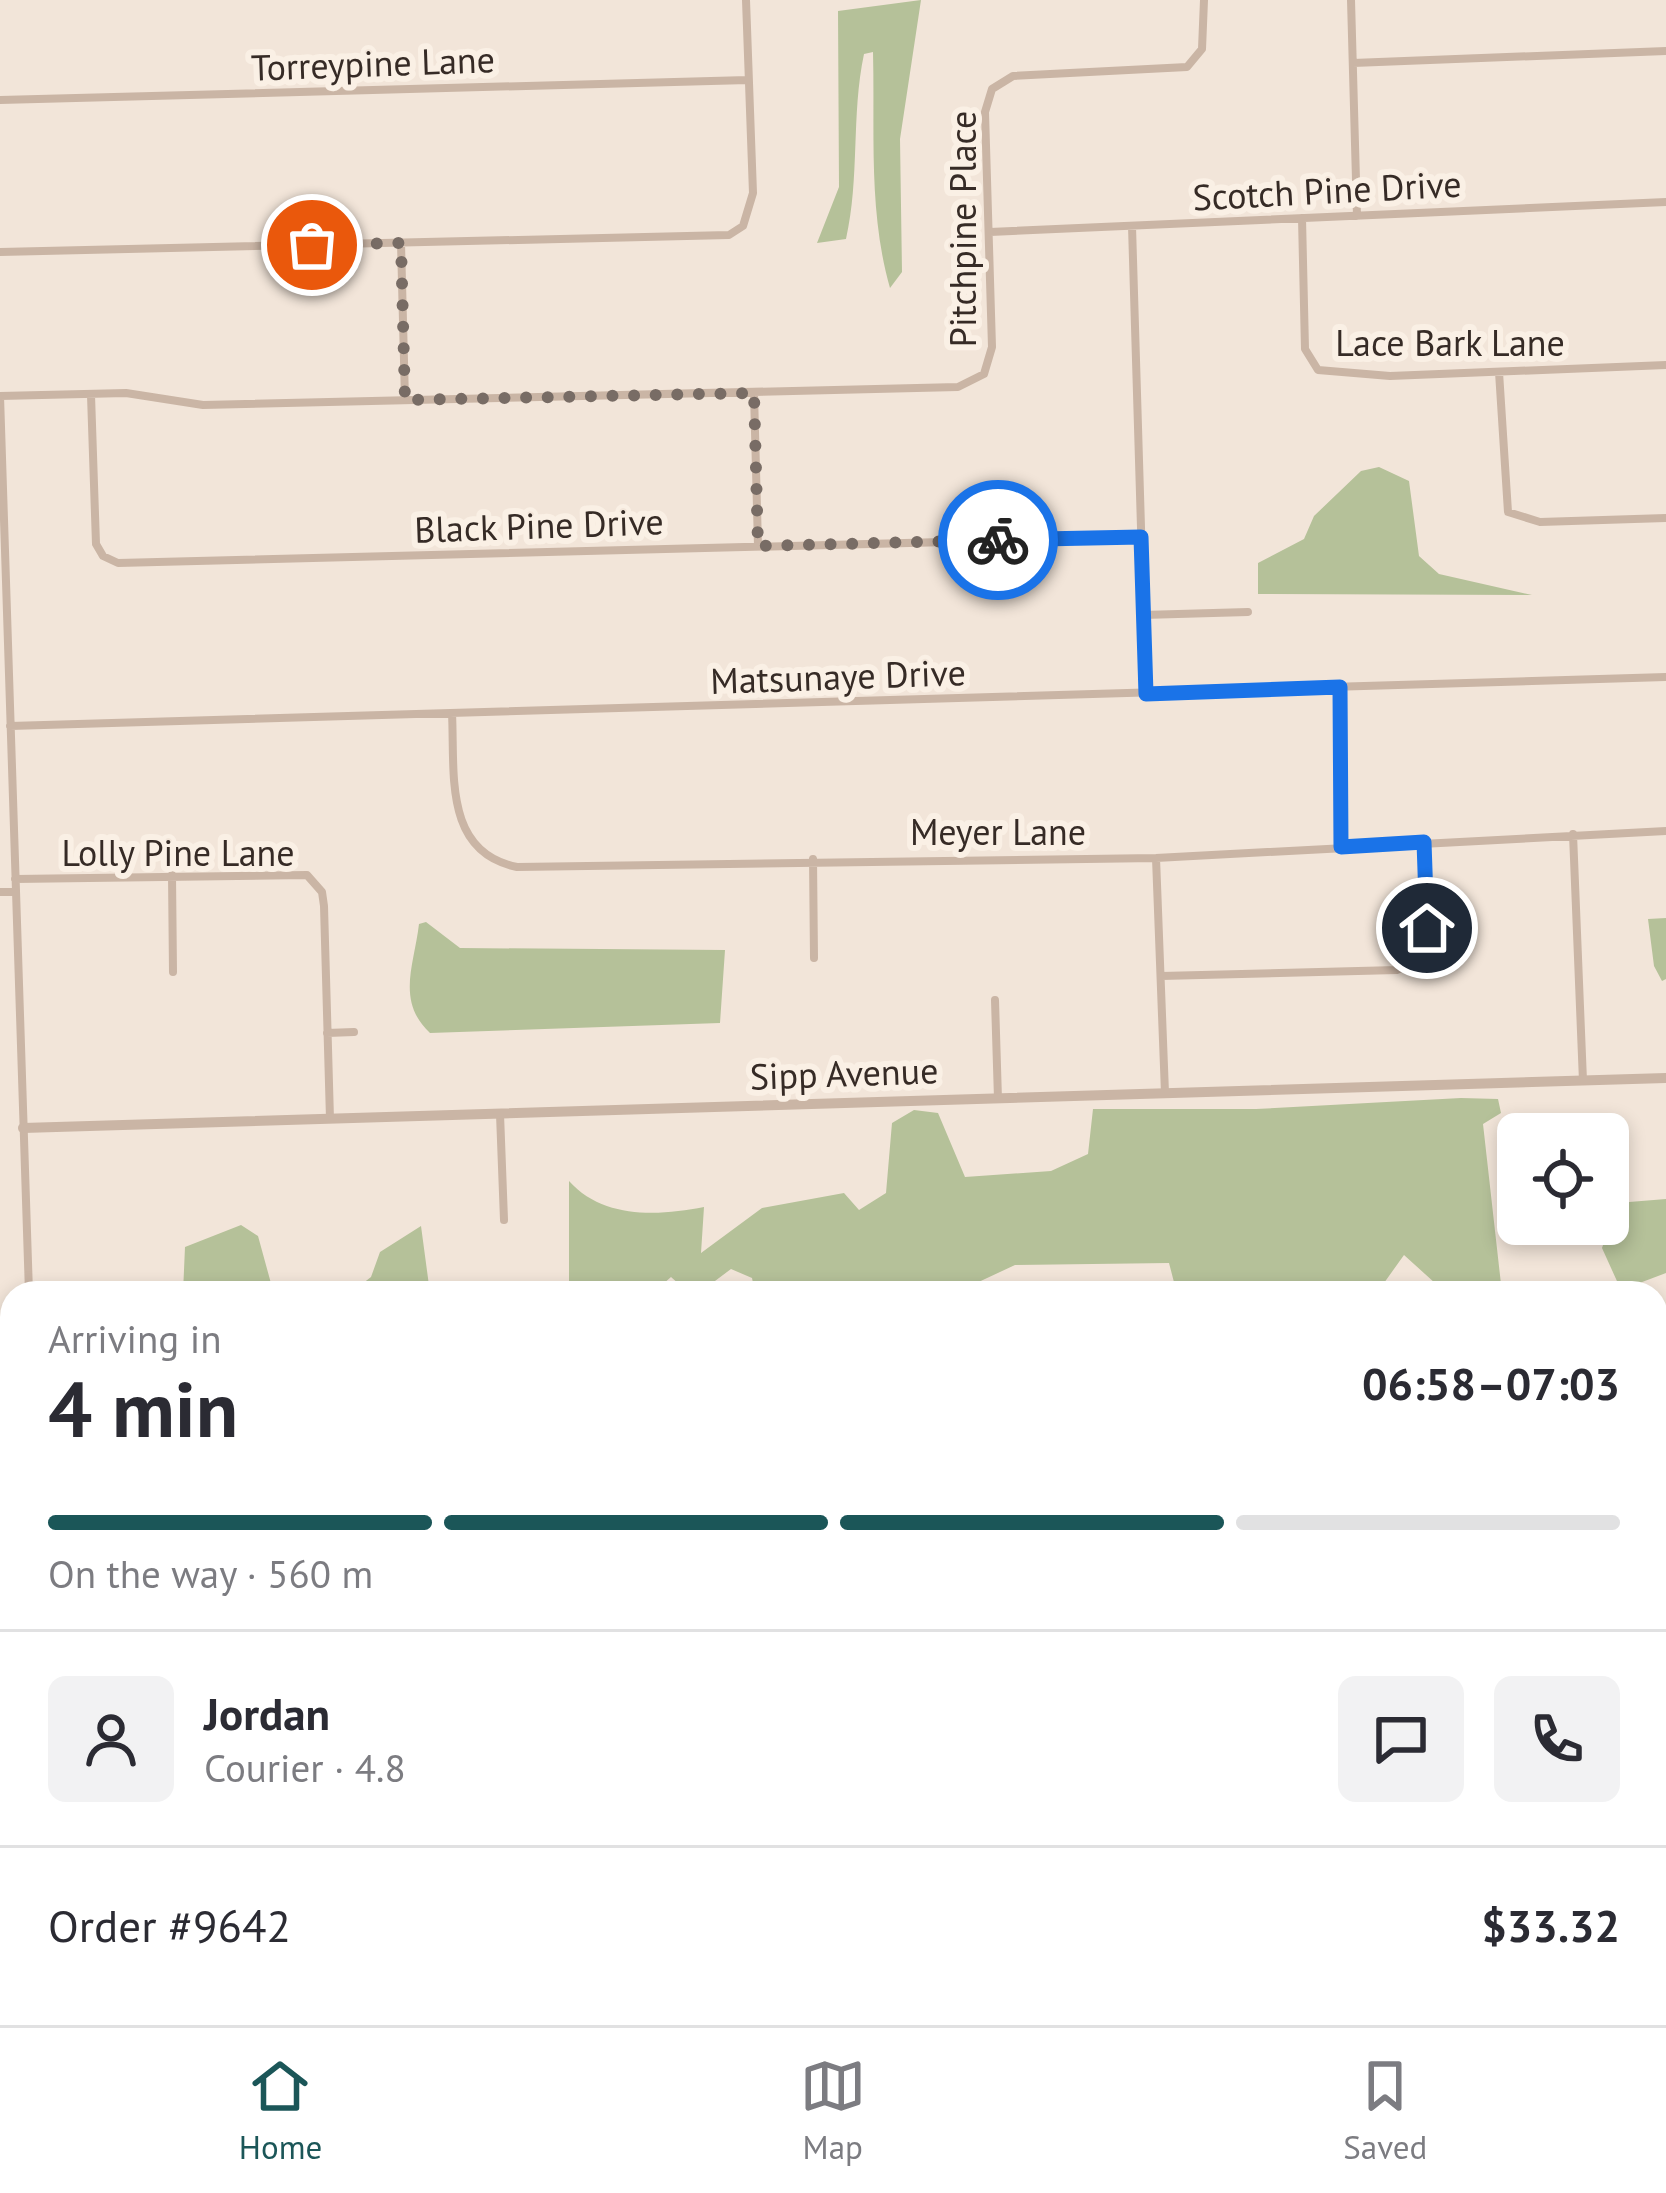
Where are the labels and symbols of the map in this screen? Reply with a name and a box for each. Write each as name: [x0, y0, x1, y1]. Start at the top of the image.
street label: Torreypine Lane: [250, 35, 496, 91]
street label: Pitchpine Place: [939, 111, 986, 347]
street label: Scotch Pine Drive: [1191, 159, 1463, 221]
pin: [261, 194, 363, 296]
street label: Lace Bark Lane: [1335, 319, 1565, 366]
courier: [938, 480, 1058, 600]
street label: Black Pine Drive: [414, 497, 664, 553]
street label: Matsunaye Drive: [709, 648, 967, 704]
street label: Meyer Lane: [910, 808, 1086, 855]
street label: Lolly Pine Lane: [62, 829, 295, 876]
pin: [1376, 877, 1478, 979]
street label: Sipp Avenue: [749, 1046, 939, 1100]

